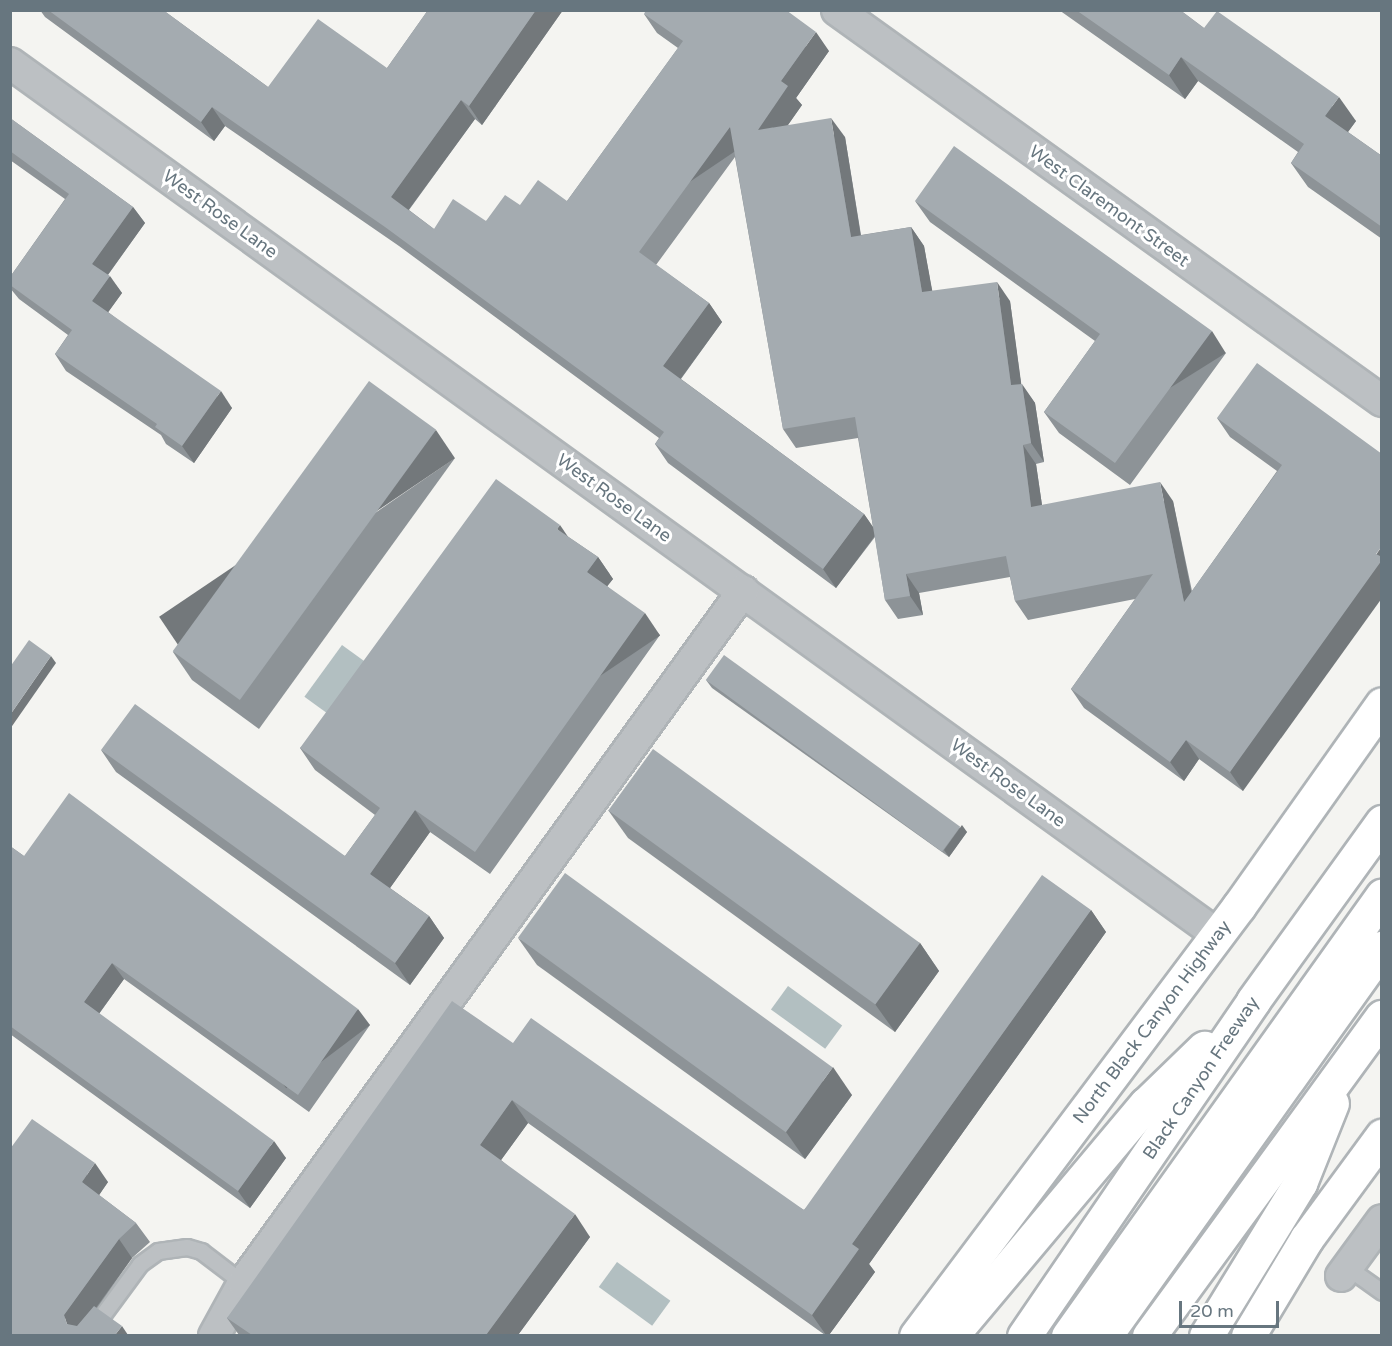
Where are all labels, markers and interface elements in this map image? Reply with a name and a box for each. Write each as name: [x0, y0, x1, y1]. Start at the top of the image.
street label: West Claremont Street: [1025, 141, 1193, 271]
street label: West Rose Lane: [158, 165, 282, 263]
street label: West Rose Lane: [552, 449, 676, 547]
street label: West Rose Lane: [946, 734, 1070, 832]
street label: North Black Canyon Highway: [1068, 916, 1236, 1128]
street label: Black Canyon Freeway: [1138, 992, 1264, 1164]
scale bar: [1182, 1289, 1282, 1327]
text: 20 m: [1190, 1300, 1234, 1322]

